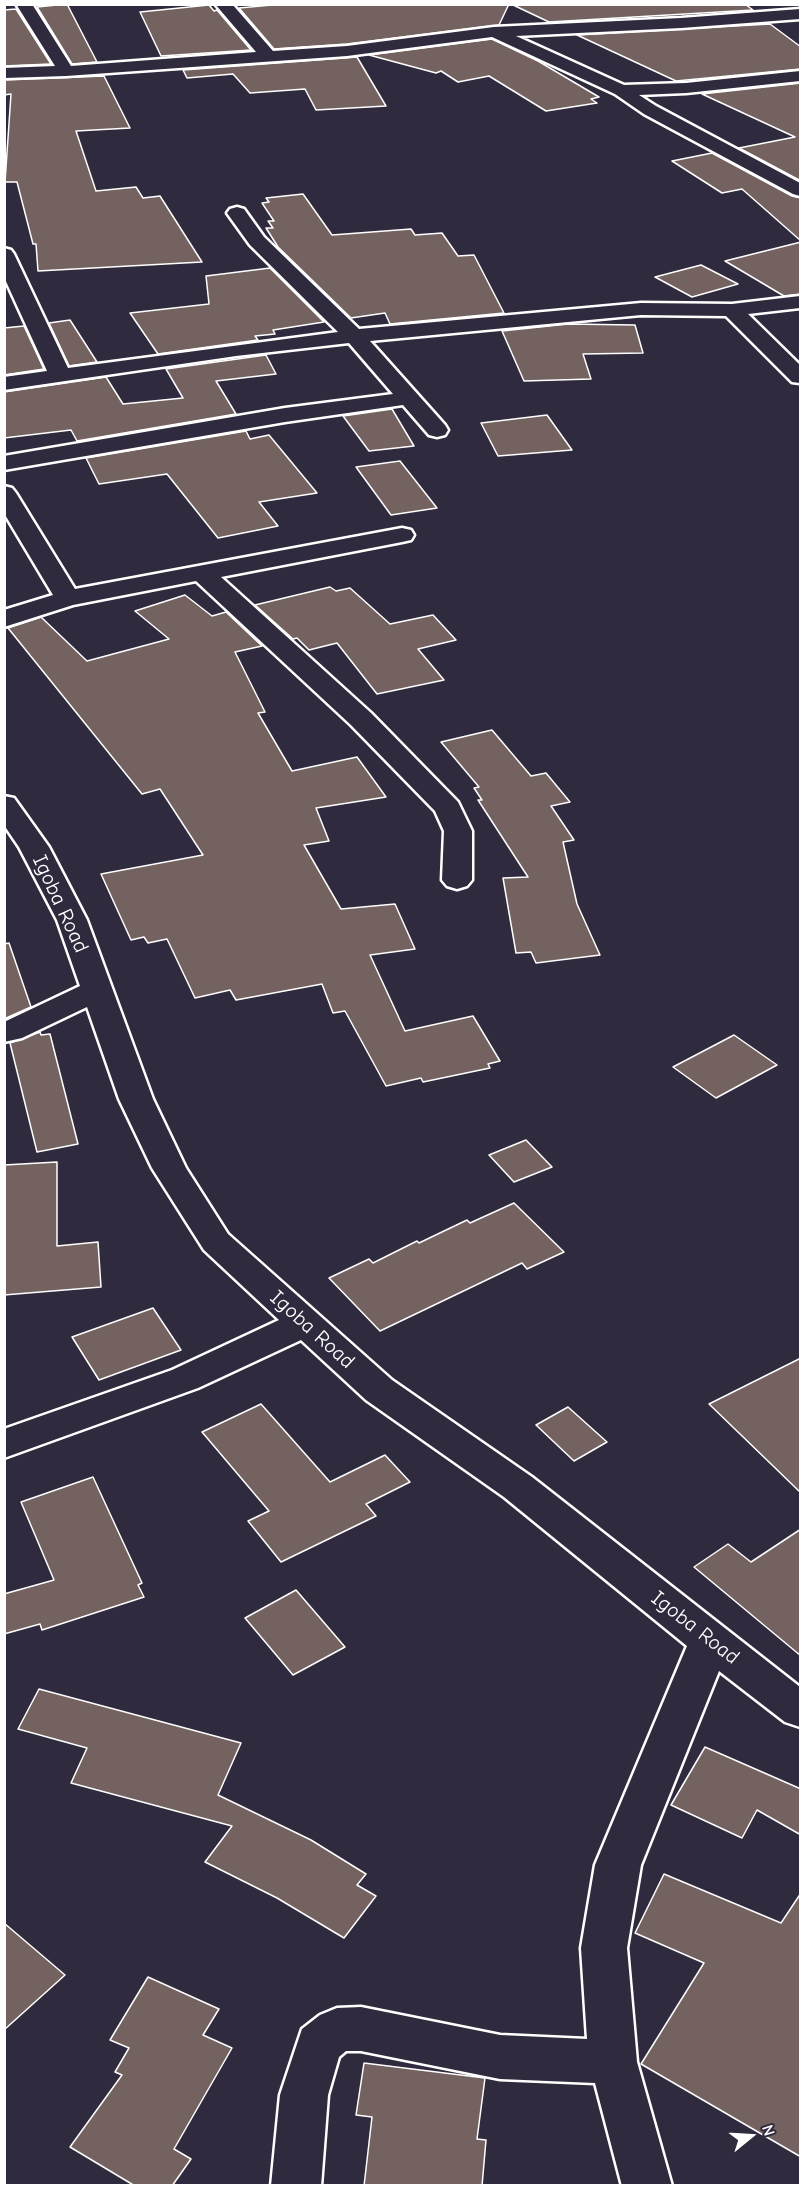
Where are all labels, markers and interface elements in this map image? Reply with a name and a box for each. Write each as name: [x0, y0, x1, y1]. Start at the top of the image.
street label: Igoba Road: [26, 851, 94, 957]
street label: Igoba Road: [265, 1286, 359, 1374]
street label: Igoba Road: [646, 1586, 744, 1670]
north arrow: [721, 2106, 781, 2166]
text: N: [758, 2123, 778, 2138]

